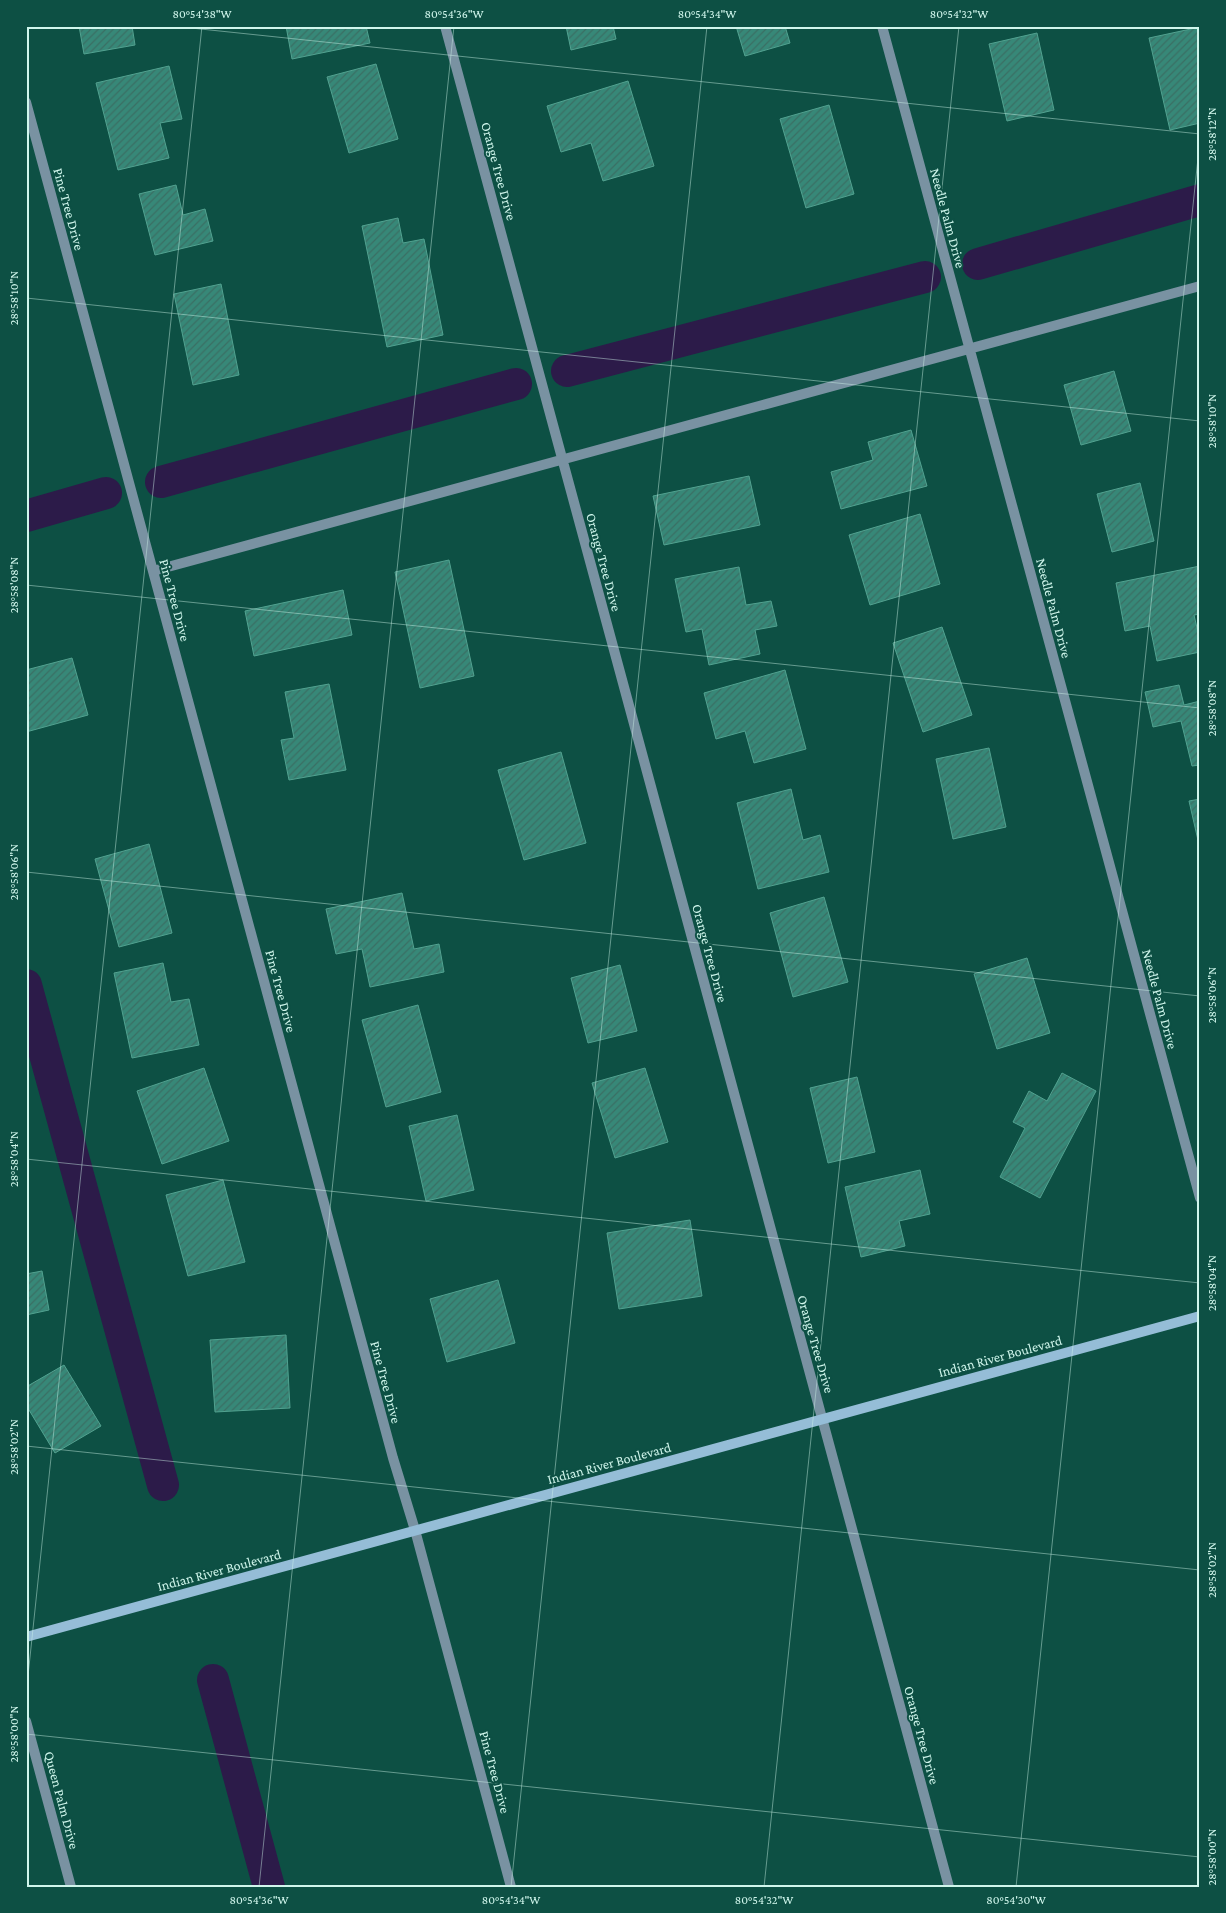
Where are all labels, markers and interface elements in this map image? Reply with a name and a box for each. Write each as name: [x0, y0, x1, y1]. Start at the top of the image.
text: 80°54'38"W: [172, 7, 232, 21]
text: 80°54'36"W: [425, 7, 483, 21]
text: 80°54'34"W: [678, 7, 736, 21]
text: 80°54'32"W: [930, 7, 988, 21]
text: 28°58'12"N: [1205, 107, 1219, 161]
street label: Orange Tree Drive: [478, 120, 520, 222]
street label: Pine Tree Drive: [50, 166, 88, 252]
street label: Needle Palm Drive: [927, 166, 969, 270]
text: 28°58'10"N: [7, 271, 21, 325]
text: 28°58'10"N: [1205, 394, 1219, 448]
street label: Orange Tree Drive: [583, 511, 625, 613]
street label: Needle Palm Drive: [1033, 556, 1075, 660]
text: 28°58'08"N: [7, 557, 21, 613]
street label: Pine Tree Drive: [156, 557, 194, 643]
text: 28°58'08"N: [1205, 680, 1219, 736]
text: 28°58'06"N: [7, 844, 21, 900]
street label: Orange Tree Drive: [689, 902, 731, 1004]
street label: Needle Palm Drive: [1139, 947, 1181, 1051]
street label: Pine Tree Drive: [262, 948, 300, 1034]
text: 28°58'06"N: [1205, 967, 1219, 1023]
text: 28°58'04"N: [7, 1131, 21, 1187]
text: 28°58'04"N: [1205, 1255, 1219, 1311]
street label: Orange Tree Drive: [794, 1293, 838, 1395]
street label: Indian River Boulevard: [936, 1332, 1064, 1380]
street label: Pine Tree Drive: [367, 1339, 405, 1425]
text: 28°58'02"N: [7, 1419, 21, 1475]
street label: Indian River Boulevard: [545, 1439, 673, 1487]
text: 28°58'02"N: [1205, 1542, 1219, 1598]
street label: Indian River Boulevard: [155, 1546, 283, 1594]
street label: Orange Tree Drive: [901, 1684, 943, 1786]
text: 28°58'00"N: [7, 1705, 21, 1762]
street label: Pine Tree Drive: [476, 1729, 514, 1815]
street label: Queen Palm Drive: [41, 1749, 83, 1851]
text: 28°58'00"N: [1205, 1828, 1219, 1885]
text: 80°54'36"W: [230, 1893, 288, 1907]
text: 80°54'34"W: [482, 1893, 540, 1907]
text: 80°54'32"W: [735, 1893, 793, 1907]
text: 80°54'30"W: [986, 1893, 1046, 1907]

